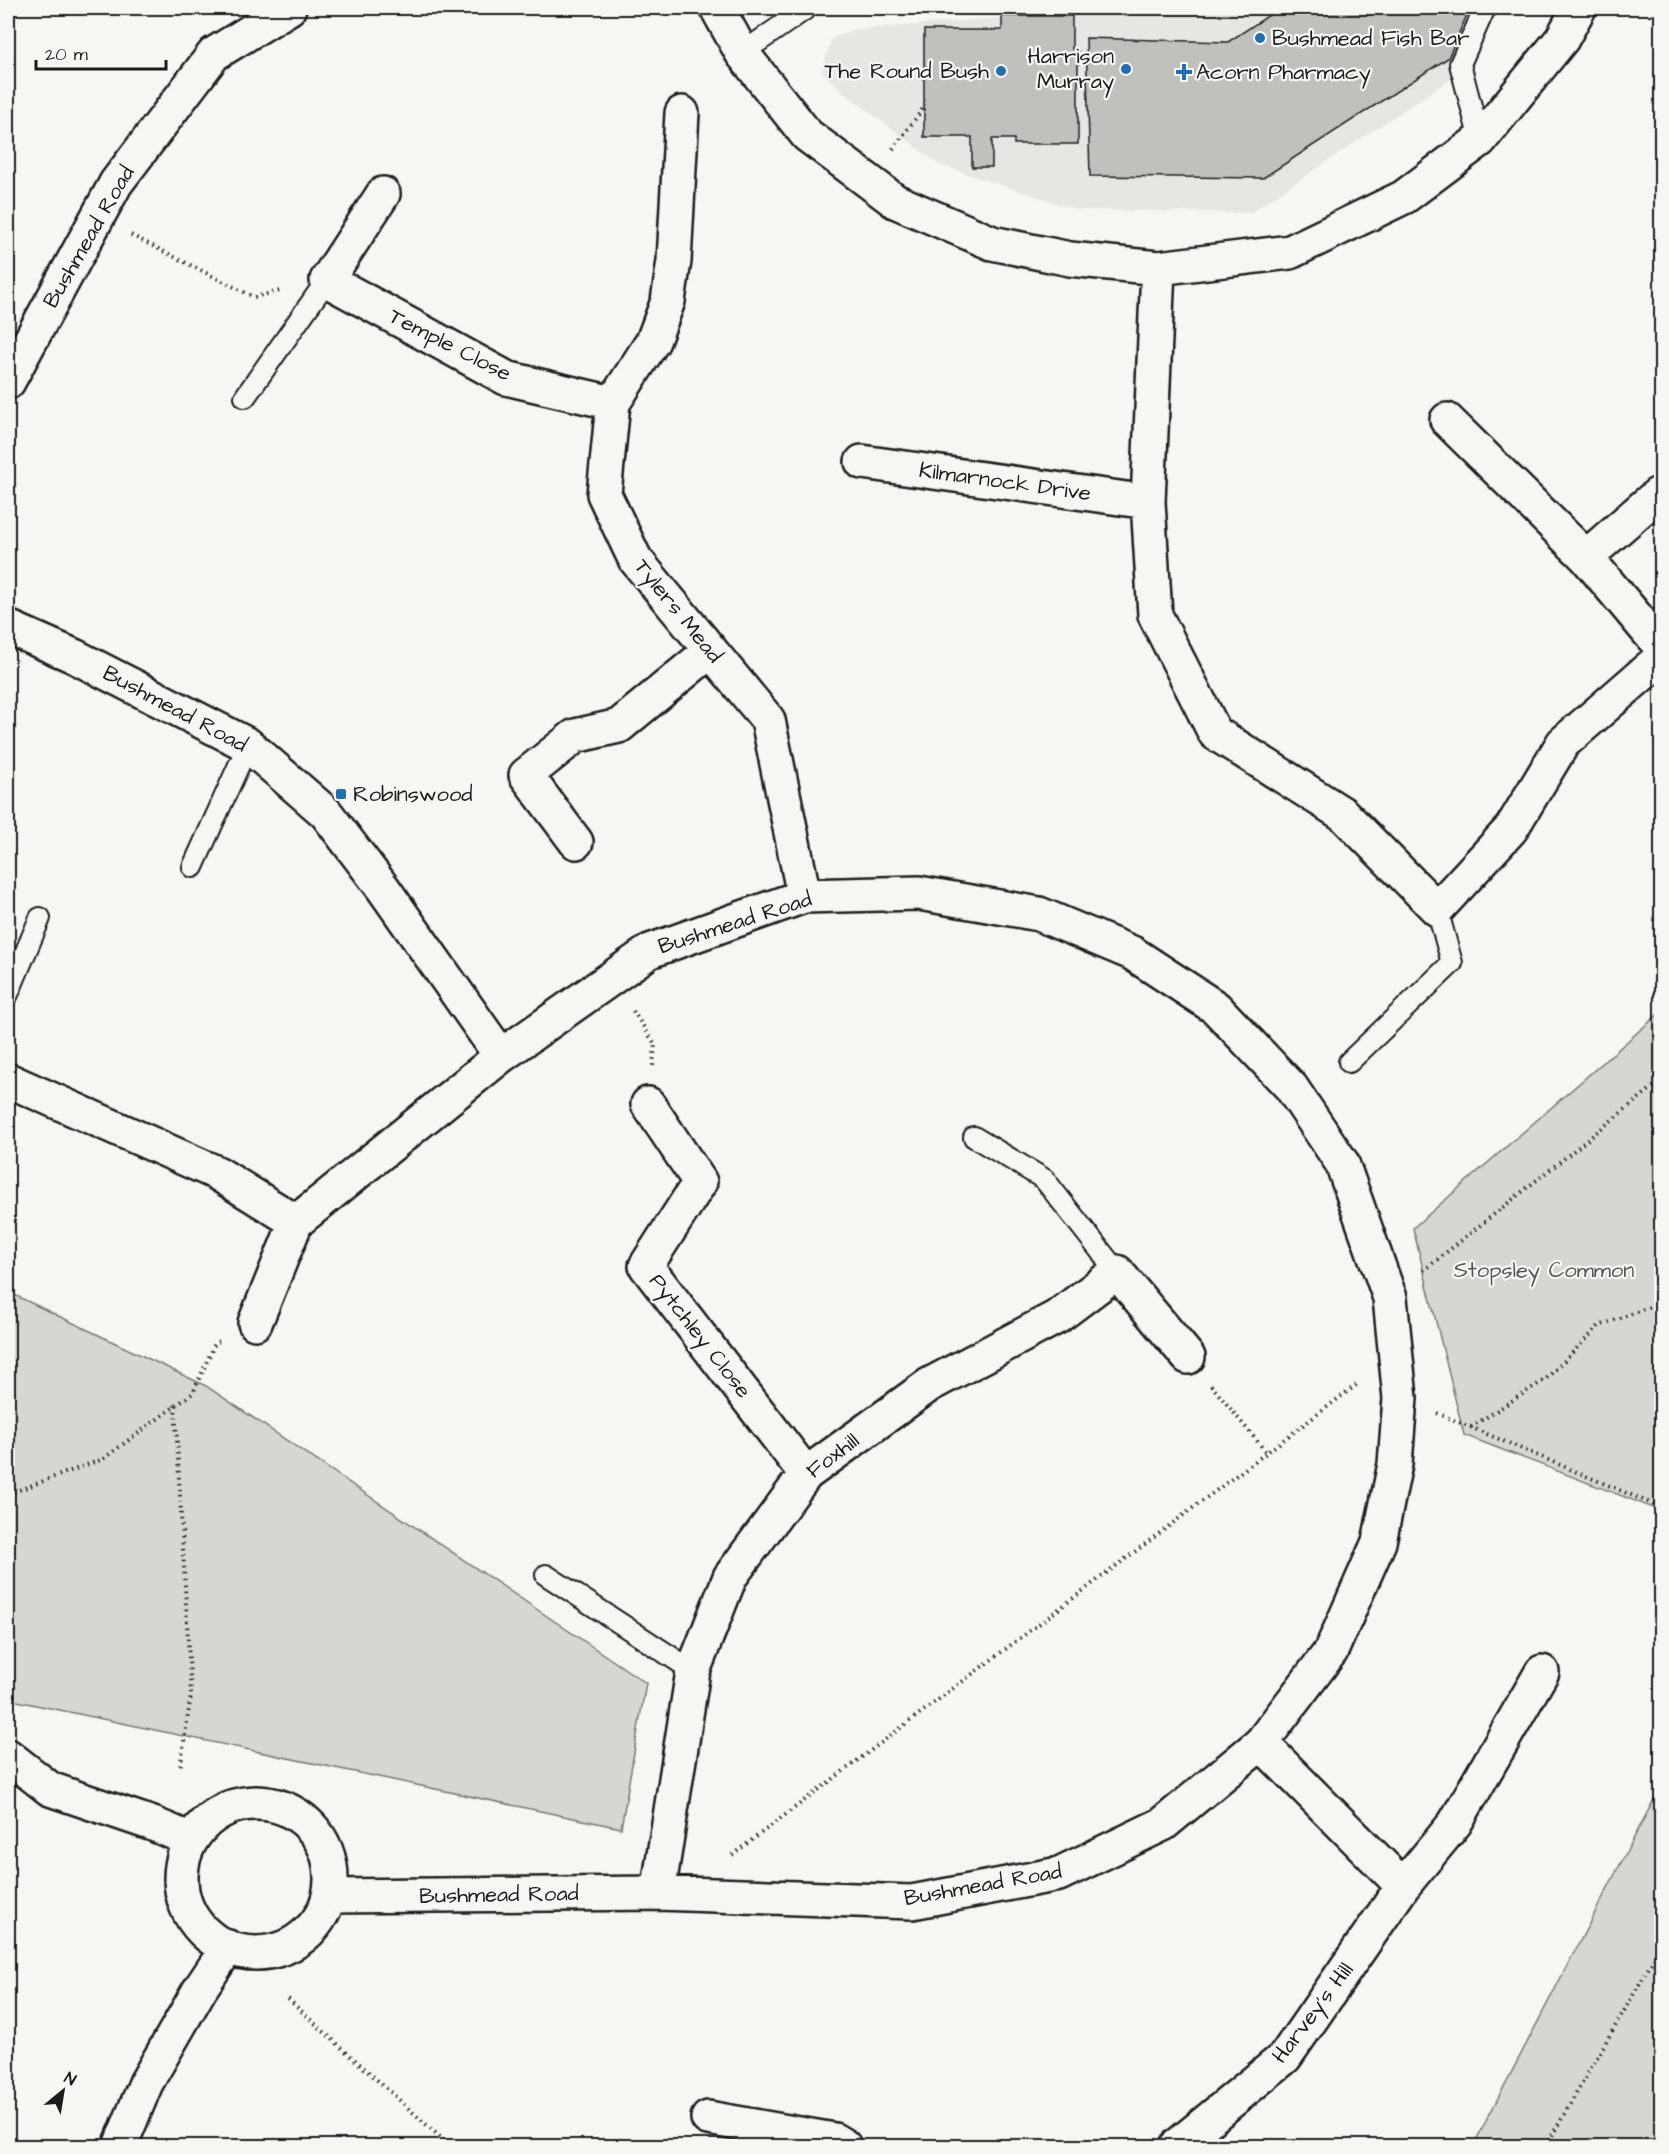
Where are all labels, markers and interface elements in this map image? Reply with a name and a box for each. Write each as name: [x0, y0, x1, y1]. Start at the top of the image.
place label: Bushmead Fish Bar: [1272, 23, 1469, 54]
marker: Bushmead Fish Bar: [1253, 31, 1267, 45]
scale bar: [36, 33, 166, 71]
place label: Harrison Murray: [1027, 41, 1114, 98]
text: 20 m: [45, 42, 88, 67]
place label: The Round Bush: [825, 56, 989, 87]
place label: Acorn Pharmacy: [1196, 57, 1371, 89]
marker: Harrison Murray: [1119, 62, 1133, 76]
marker: The Round Bush: [994, 64, 1008, 78]
marker: Acorn Pharmacy: [1177, 65, 1191, 79]
street label: Bushmead Road: [36, 160, 142, 314]
street label: Temple Close: [383, 301, 517, 389]
street label: Kilmarnock Drive: [917, 455, 1093, 509]
street label: Tylers Mead: [626, 552, 730, 670]
street label: Bushmead Road: [97, 658, 253, 760]
place label: Robinswood: [353, 779, 473, 810]
marker: Robinswood: [334, 787, 348, 801]
street label: Bushmead Road: [654, 884, 816, 962]
park label: Stopsley Common: [1454, 1255, 1634, 1287]
street label: Pytchley Close: [641, 1267, 759, 1405]
street label: Foxhill: [800, 1426, 866, 1486]
street label: Bushmead Road: [902, 1856, 1064, 1914]
street label: Bushmead Road: [419, 1878, 579, 1912]
street label: Harvey's Hill: [1265, 1956, 1362, 2070]
north arrow: [33, 2061, 93, 2121]
text: N: [60, 2067, 80, 2091]

